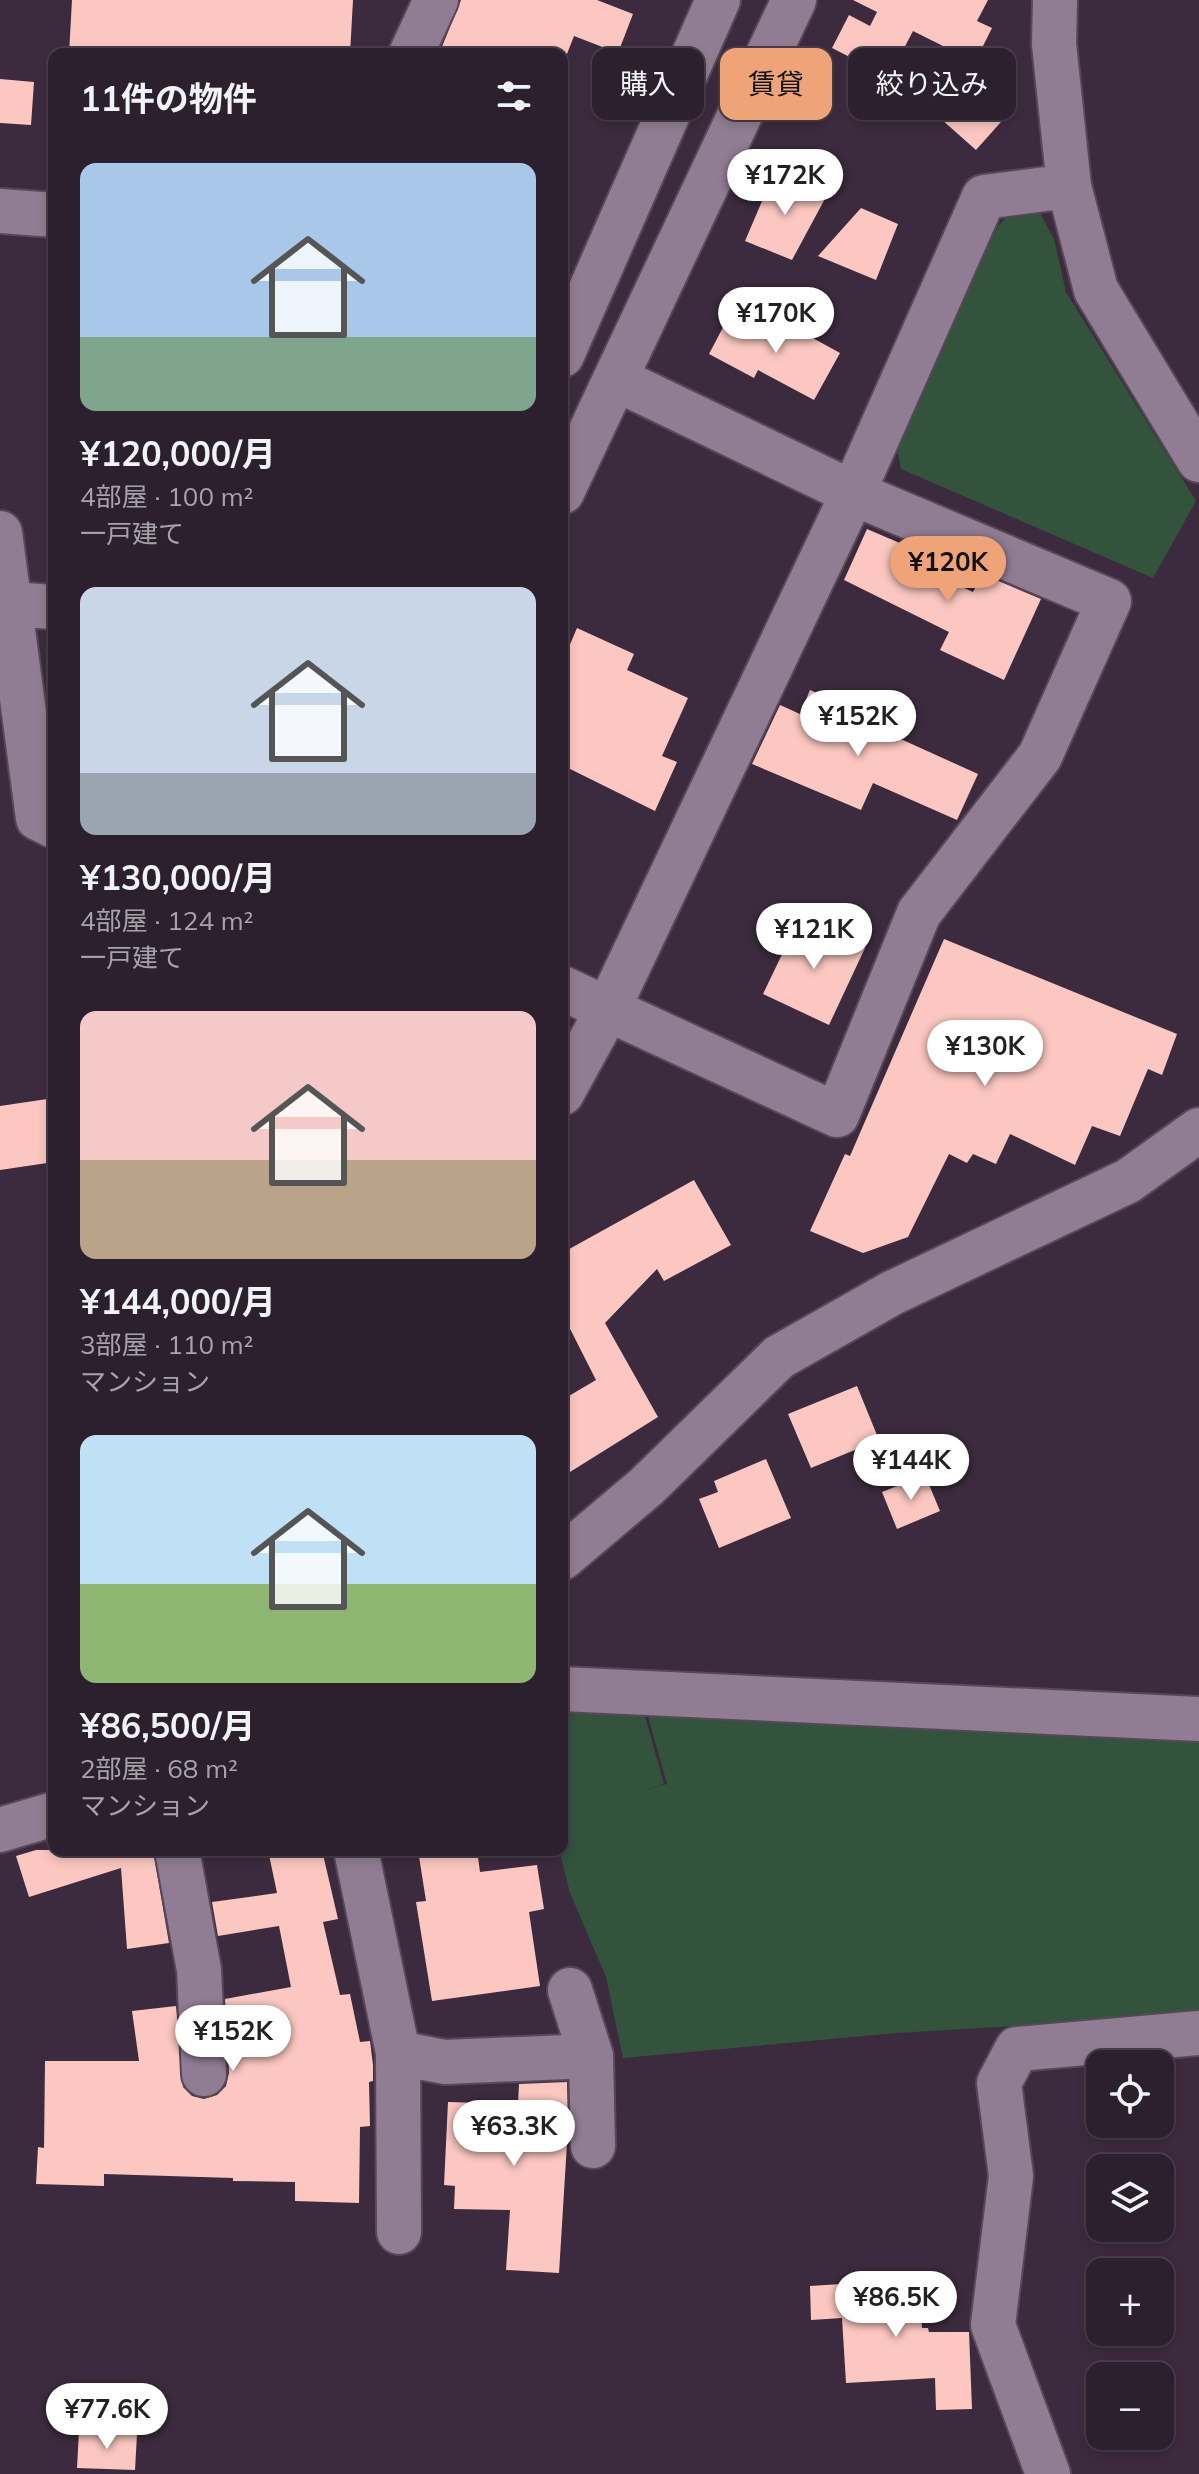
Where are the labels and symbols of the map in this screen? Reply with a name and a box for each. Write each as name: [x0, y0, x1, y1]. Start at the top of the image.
pin: ¥172K: [729, 149, 841, 217]
pin: ¥170K: [720, 287, 832, 355]
pin: ¥120K: [892, 536, 1004, 604]
pin: ¥152K: [802, 690, 914, 758]
pin: ¥121K: [758, 903, 870, 971]
pin: ¥130K: [929, 1020, 1041, 1088]
pin: ¥144K: [855, 1434, 967, 1502]
pin: ¥152K: [177, 2005, 289, 2073]
pin: ¥63.3K: [449, 2100, 579, 2168]
pin: ¥86.5K: [831, 2271, 961, 2339]
pin: ¥77.6K: [42, 2383, 172, 2451]

